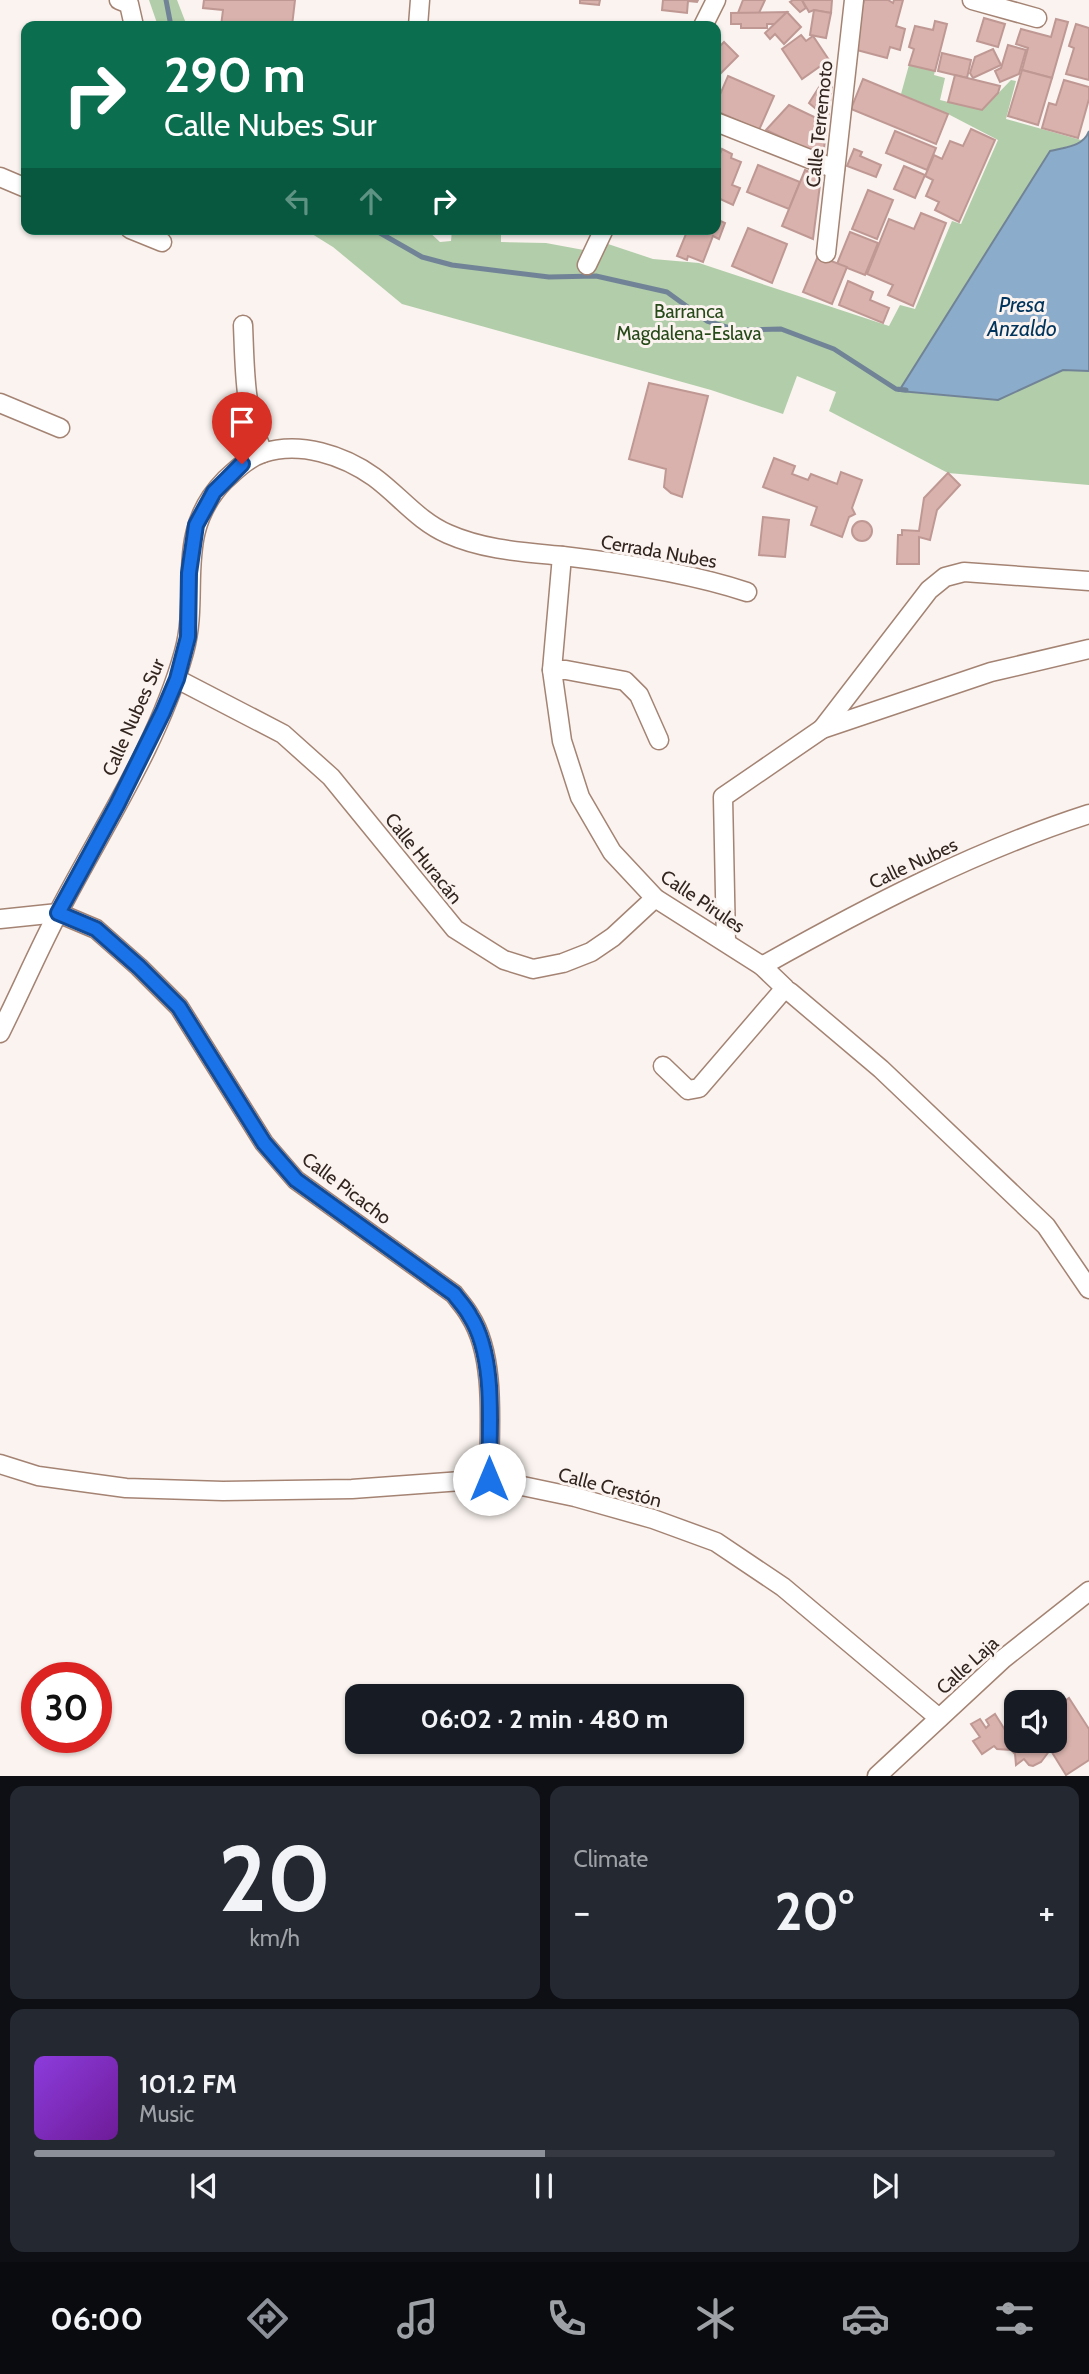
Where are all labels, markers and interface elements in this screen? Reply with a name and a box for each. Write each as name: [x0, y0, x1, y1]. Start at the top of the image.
text: 290 m: [164, 45, 306, 104]
icon: right: [49, 49, 140, 140]
street label: Calle Terremoto: [801, 60, 838, 189]
text: Calle Nubes Sur: [164, 105, 377, 144]
icon: left: [279, 182, 317, 220]
icon: ahead: [352, 182, 390, 220]
icon: right: [425, 182, 463, 220]
water label: Presa Anzaldo: [986, 292, 1057, 341]
park label: Barranca Magdalena-Eslava: [616, 300, 762, 345]
pin: [212, 392, 272, 464]
icon: arrive: [223, 403, 261, 441]
street label: Cerrada Nubes: [599, 530, 719, 573]
street label: Calle Nubes Sur: [97, 655, 170, 780]
street label: Calle Huracán: [380, 808, 467, 908]
street label: Calle Nubes: [865, 833, 961, 894]
street label: Calle Pirules: [656, 865, 749, 938]
street label: Calle Picacho: [298, 1147, 396, 1229]
position arrow: [452, 1442, 526, 1516]
street label: Calle Crestón: [556, 1463, 664, 1512]
street label: Calle Laja: [932, 1632, 1003, 1699]
speed limit sign: 30: [21, 1662, 112, 1753]
map controls: [1004, 1690, 1067, 1753]
button: sound: [1004, 1690, 1067, 1753]
text: 06:02 · 2 min · 480 m: [421, 1703, 668, 1735]
text: 20: [219, 1823, 331, 1934]
text: Climate: [574, 1845, 648, 1873]
text: 20°: [775, 1880, 854, 1943]
text: −: [574, 1888, 590, 1935]
text: +: [1038, 1888, 1055, 1935]
text: km/h: [250, 1924, 300, 1952]
text: 101.2 FM: [139, 2068, 237, 2100]
text: Music: [139, 2100, 194, 2128]
icon: previous: [185, 2167, 223, 2205]
icon: pause: [525, 2167, 563, 2205]
icon: next: [866, 2167, 904, 2205]
icon: directions: [243, 2294, 292, 2343]
icon: music: [393, 2294, 442, 2343]
icon: phone: [542, 2294, 591, 2343]
icon: climate: [691, 2294, 740, 2343]
icon: car: [841, 2294, 890, 2343]
icon: filters: [990, 2294, 1039, 2343]
text: 06:00: [50, 2299, 143, 2338]

